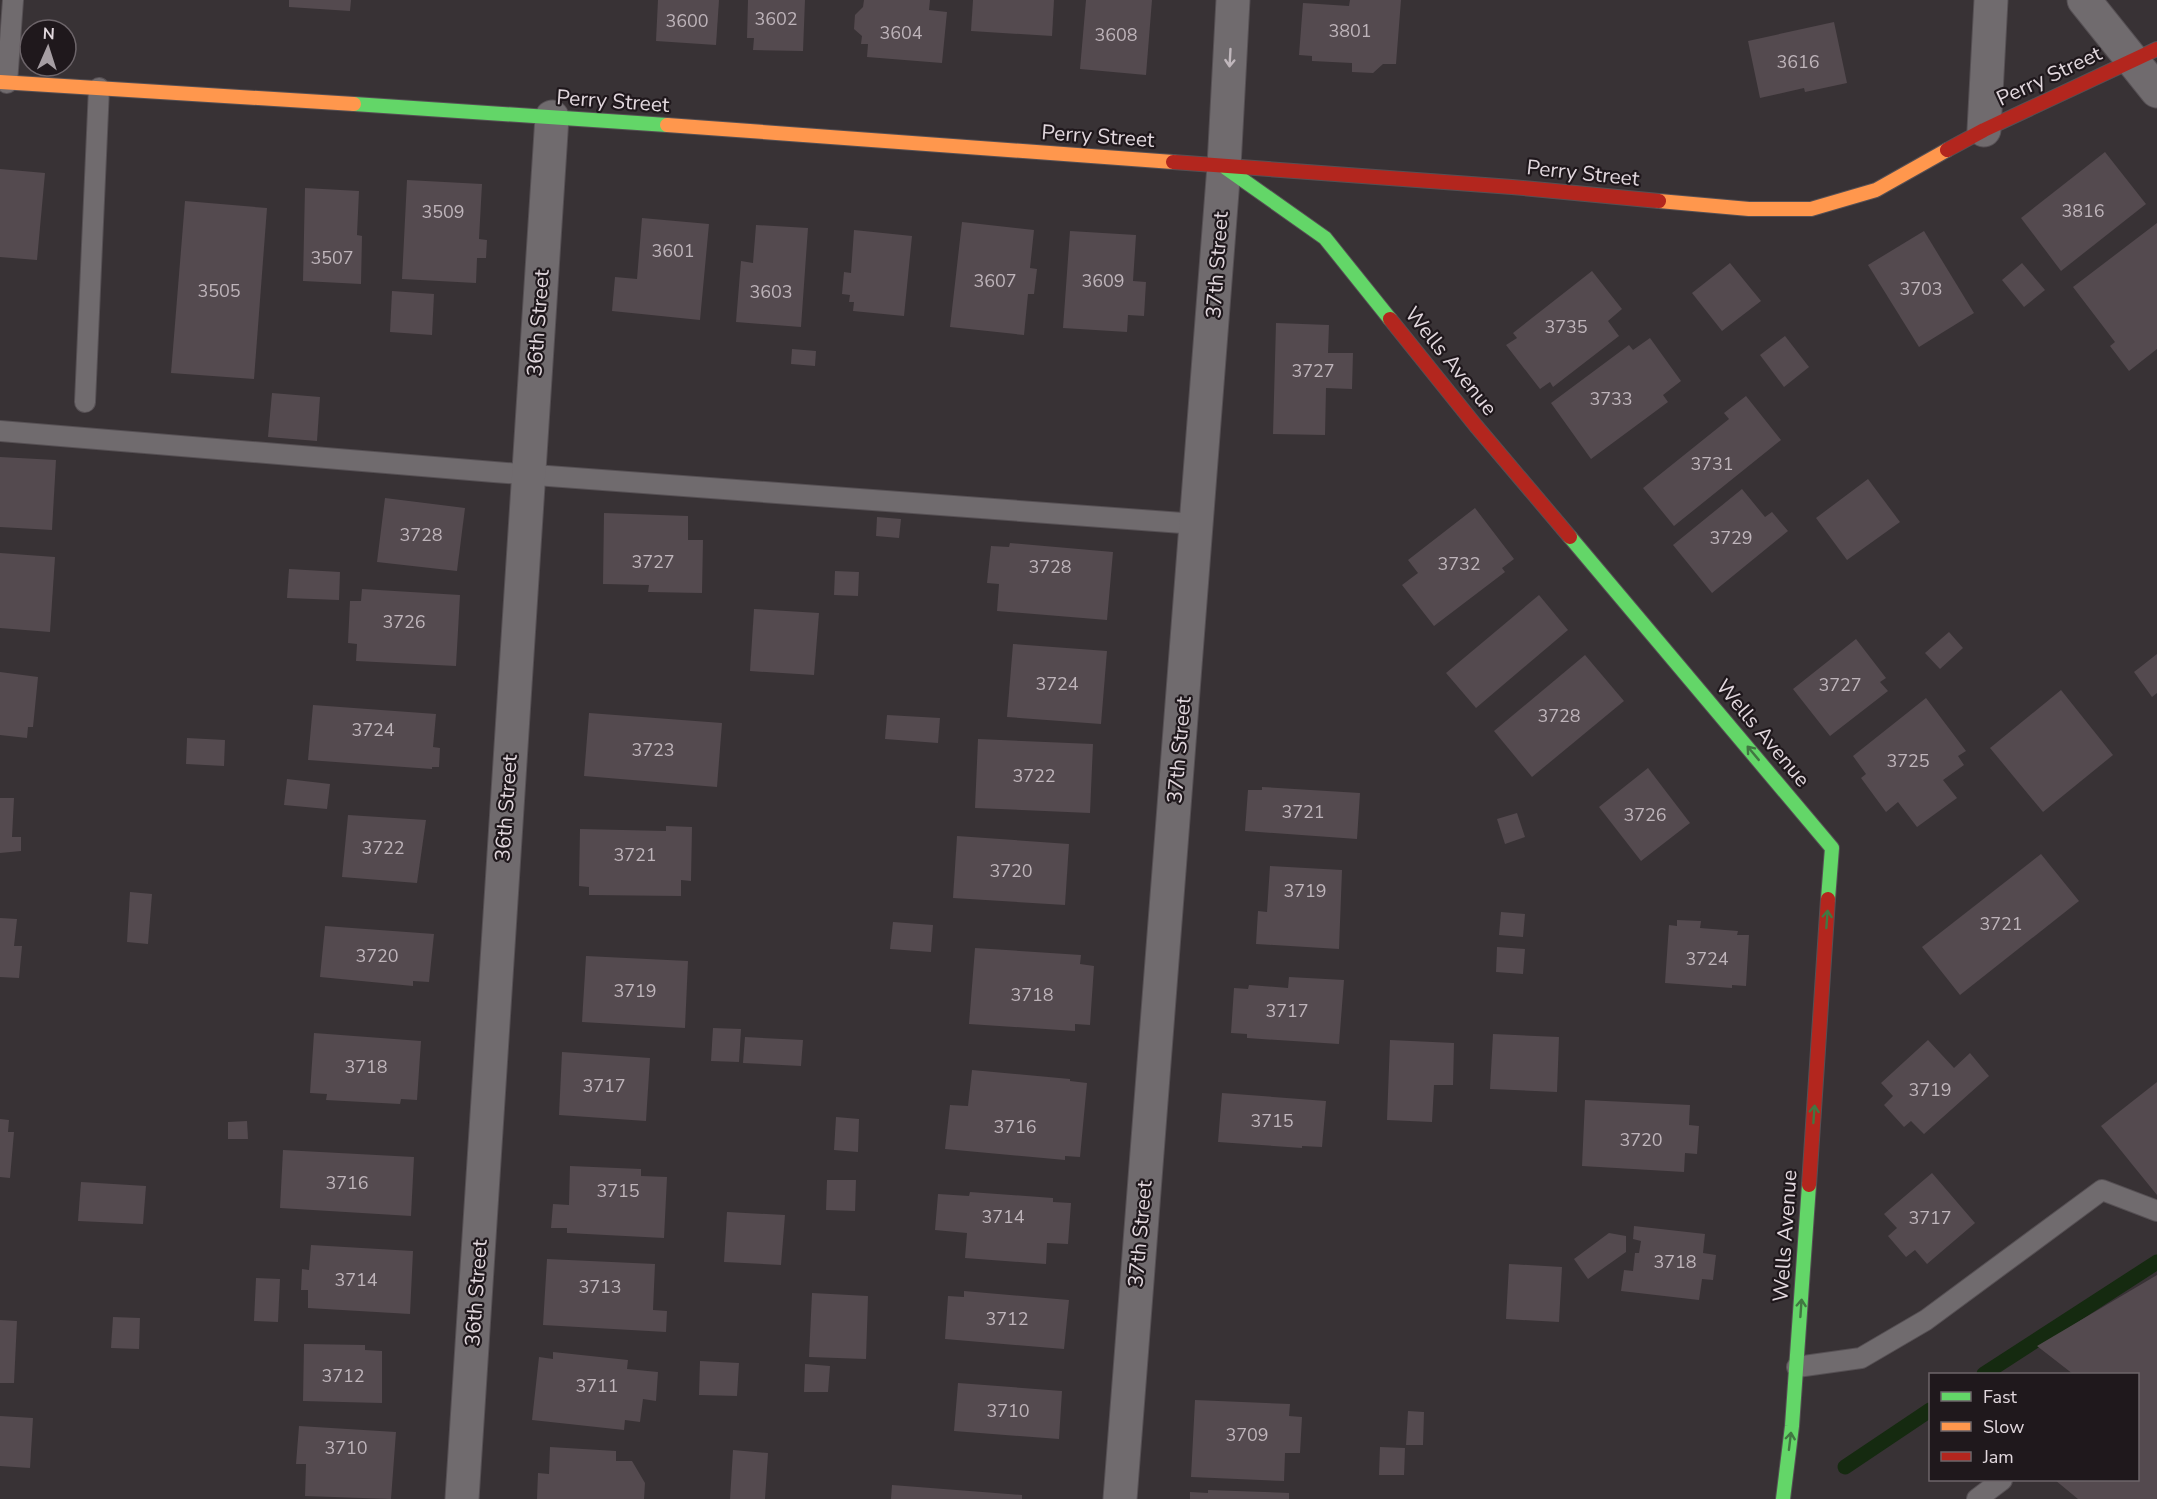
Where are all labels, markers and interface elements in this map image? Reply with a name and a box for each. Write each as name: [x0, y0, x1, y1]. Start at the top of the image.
house number: 3602: [754, 7, 798, 31]
house number: 3600: [665, 9, 709, 33]
north arrow: [18, 18, 78, 78]
house number: 3801: [1328, 19, 1372, 43]
house number: 3604: [879, 21, 923, 45]
text: N: [42, 23, 55, 45]
house number: 3608: [1094, 23, 1138, 47]
street label: Perry Street: [1992, 39, 2107, 113]
one-way arrow: [1224, 48, 1235, 68]
house number: 3616: [1776, 50, 1820, 74]
street label: Perry Street: [556, 83, 671, 119]
street label: Perry Street: [1041, 118, 1156, 154]
street label: Perry Street: [1525, 153, 1641, 193]
house number: 3816: [2061, 199, 2105, 223]
house number: 3509: [421, 200, 465, 224]
street label: 37th Street: [1199, 210, 1235, 319]
house number: 3601: [651, 239, 695, 263]
house number: 3507: [310, 246, 354, 270]
street label: 36th Street: [520, 268, 556, 377]
house number: 3607: [973, 269, 1017, 293]
house number: 3609: [1081, 269, 1125, 293]
house number: 3703: [1899, 277, 1943, 301]
house number: 3505: [197, 279, 241, 303]
house number: 3603: [749, 280, 793, 304]
street label: Wells Avenue: [1398, 301, 1504, 421]
house number: 3735: [1544, 315, 1588, 339]
house number: 3727: [1291, 359, 1335, 383]
house number: 3733: [1589, 387, 1633, 411]
house number: 3731: [1690, 452, 1734, 476]
house number: 3728: [399, 523, 443, 547]
house number: 3729: [1709, 526, 1753, 550]
house number: 3727: [631, 550, 675, 574]
house number: 3732: [1437, 552, 1481, 576]
house number: 3728: [1028, 555, 1072, 579]
house number: 3726: [382, 610, 426, 634]
house number: 3724: [1035, 672, 1079, 696]
street label: Wells Avenue: [1710, 673, 1816, 793]
house number: 3727: [1818, 673, 1862, 697]
street label: 37th Street: [1160, 695, 1198, 805]
house number: 3728: [1537, 704, 1581, 728]
house number: 3724: [351, 718, 395, 742]
house number: 3723: [631, 738, 675, 762]
one-way arrow: [1746, 745, 1759, 761]
house number: 3725: [1886, 749, 1930, 773]
street label: 36th Street: [488, 753, 524, 862]
house number: 3722: [1012, 764, 1056, 788]
house number: 3721: [1281, 800, 1325, 824]
house number: 3726: [1623, 803, 1667, 827]
house number: 3722: [361, 836, 405, 860]
house number: 3721: [613, 843, 657, 867]
house number: 3720: [989, 859, 1033, 883]
house number: 3719: [1283, 879, 1327, 903]
one-way arrow: [1822, 910, 1833, 930]
house number: 3721: [1979, 912, 2023, 936]
house number: 3720: [355, 944, 399, 968]
house number: 3724: [1685, 947, 1729, 971]
house number: 3719: [613, 979, 657, 1003]
house number: 3718: [1010, 983, 1054, 1007]
house number: 3717: [1265, 999, 1309, 1023]
house number: 3718: [344, 1055, 388, 1079]
house number: 3717: [582, 1074, 626, 1098]
house number: 3719: [1908, 1078, 1952, 1102]
one-way arrow: [1809, 1104, 1820, 1124]
house number: 3715: [1250, 1109, 1294, 1133]
house number: 3716: [993, 1115, 1037, 1139]
house number: 3720: [1619, 1128, 1663, 1152]
street label: Wells Avenue: [1766, 1169, 1804, 1303]
house number: 3716: [325, 1171, 369, 1195]
house number: 3715: [596, 1179, 640, 1203]
street label: 37th Street: [1121, 1179, 1159, 1289]
house number: 3714: [981, 1205, 1025, 1229]
house number: 3717: [1908, 1206, 1952, 1230]
street label: 36th Street: [458, 1238, 494, 1347]
house number: 3718: [1653, 1250, 1697, 1274]
house number: 3714: [334, 1268, 378, 1292]
house number: 3713: [578, 1275, 622, 1299]
one-way arrow: [1795, 1299, 1806, 1319]
house number: 3712: [985, 1307, 1029, 1331]
house number: 3712: [321, 1364, 365, 1388]
legend: [1929, 1373, 2139, 1481]
house number: 3711: [575, 1374, 619, 1398]
text: Fast: [1983, 1385, 2018, 1409]
house number: 3710: [986, 1399, 1030, 1423]
text: Slow: [1983, 1415, 2024, 1439]
house number: 3709: [1225, 1423, 1269, 1447]
one-way arrow: [1785, 1432, 1796, 1451]
house number: 3710: [324, 1436, 368, 1460]
text: Jam: [1982, 1445, 2014, 1469]

